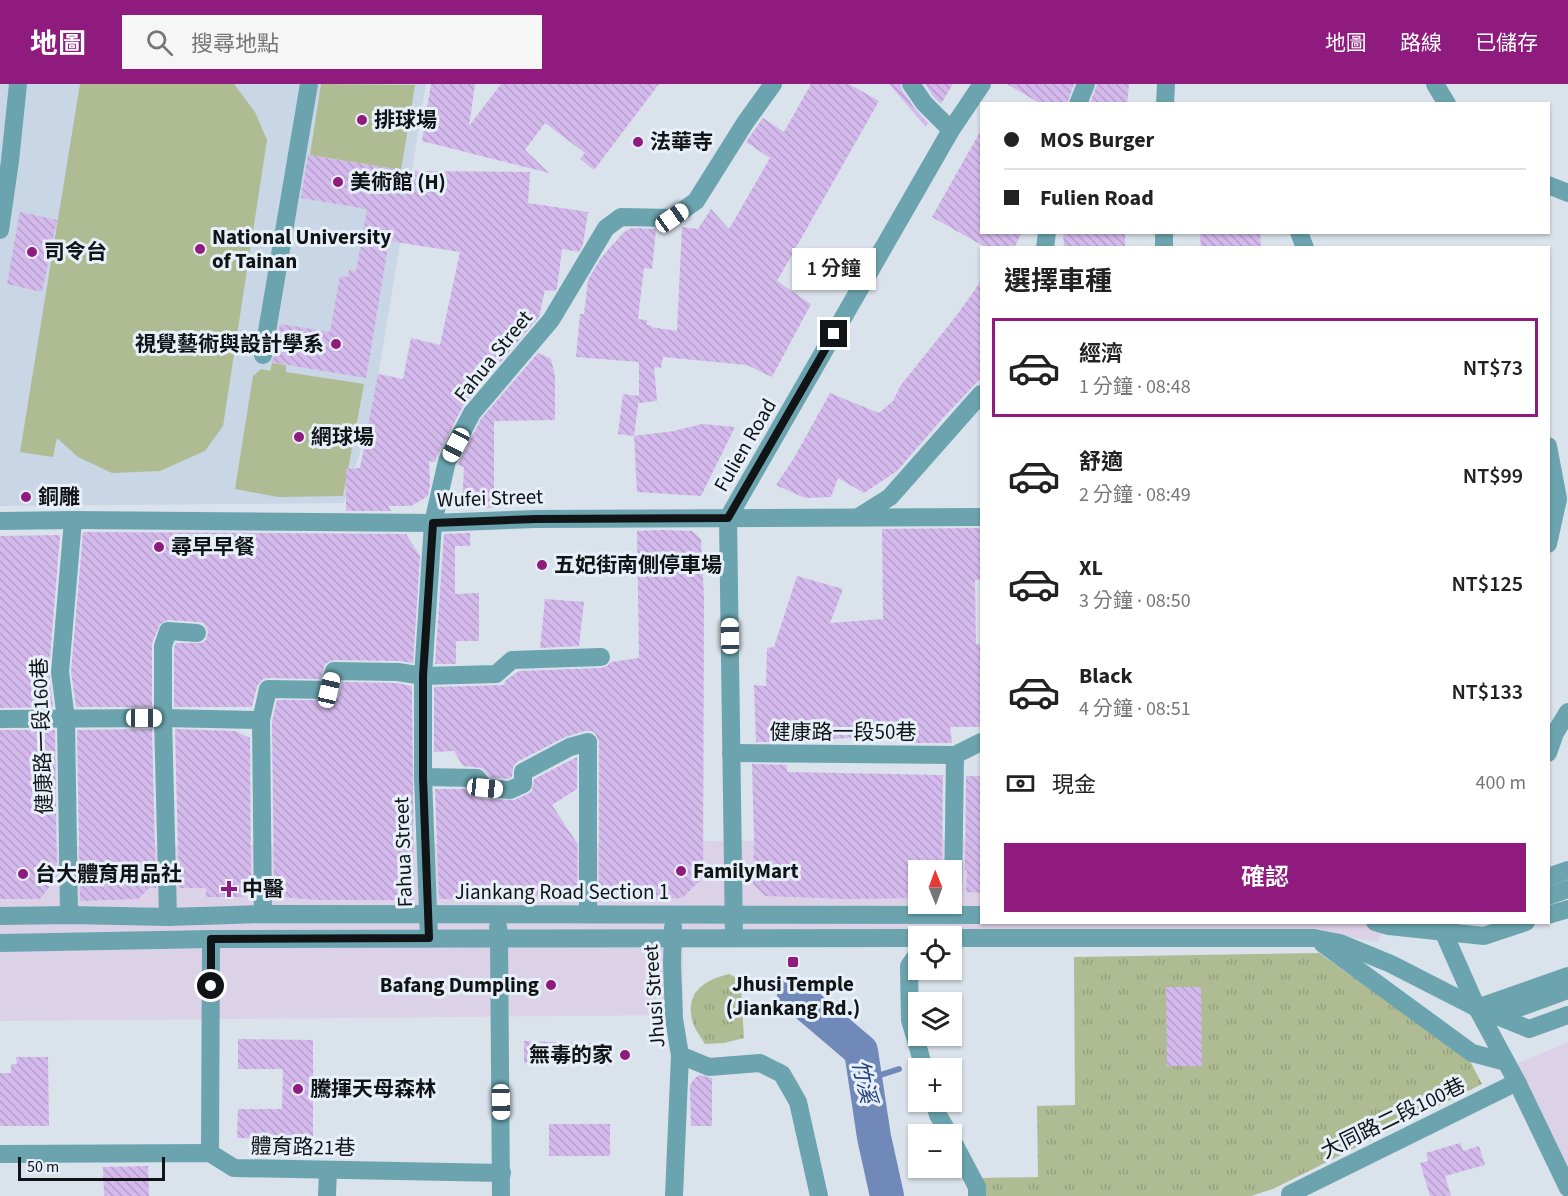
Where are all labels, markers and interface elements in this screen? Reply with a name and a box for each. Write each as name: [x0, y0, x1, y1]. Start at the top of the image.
search box: [122, 15, 542, 69]
text: 地圖: [30, 24, 86, 64]
icon: search: [143, 26, 176, 59]
text: 搜尋地點: [191, 28, 279, 60]
text: 地圖: [1325, 28, 1367, 58]
text: 路線: [1400, 28, 1442, 58]
text: 已儲存: [1475, 28, 1538, 58]
place label: 排球場: [374, 105, 437, 135]
marker: 排球場: [355, 113, 369, 127]
text: MOS Burger: [1040, 124, 1154, 156]
place label: 法華寺: [650, 127, 713, 157]
marker: 法華寺: [631, 135, 645, 149]
place label: 美術館 (H): [350, 167, 446, 197]
marker: 美術館 (H): [331, 175, 345, 189]
text: Fulien Road: [1040, 182, 1154, 214]
car: [652, 200, 692, 236]
place label: National University of Tainan: [212, 222, 391, 276]
place label: 司令台: [44, 237, 107, 267]
marker: National University of Tainan: [193, 242, 207, 256]
marker: 司令台: [25, 245, 39, 259]
callout: 1 分鐘: [792, 247, 876, 289]
text: 1 分鐘: [807, 255, 861, 283]
text: 選擇車種: [1004, 262, 1112, 301]
street label: Fahua Street: [447, 304, 539, 408]
route end: [820, 320, 847, 347]
place label: 視覺藝術與設計學系: [135, 329, 324, 359]
marker: 視覺藝術與設計學系: [329, 337, 343, 351]
text: 經濟: [1079, 338, 1123, 370]
icon: car: [1007, 341, 1061, 395]
text: NT$73: [1463, 352, 1523, 384]
text: 1 分鐘 · 08:48: [1079, 373, 1191, 401]
street label: Fulien Road: [706, 393, 784, 497]
place label: 網球場: [311, 422, 374, 452]
car: [440, 425, 472, 465]
marker: 網球場: [292, 430, 306, 444]
text: 舒適: [1079, 446, 1123, 478]
icon: car: [1007, 449, 1061, 503]
text: NT$99: [1463, 460, 1523, 492]
street label: Wufei Street: [436, 481, 544, 515]
text: 2 分鐘 · 08:49: [1079, 481, 1191, 509]
place label: 銅雕: [38, 482, 80, 512]
marker: 銅雕: [19, 490, 33, 504]
place label: 尋早早餐: [171, 532, 255, 562]
marker: 尋早早餐: [152, 540, 166, 554]
place label: 五妃街南側停車場: [554, 550, 722, 580]
text: XL: [1079, 552, 1103, 584]
icon: car: [1007, 557, 1061, 611]
marker: 五妃街南側停車場: [535, 558, 549, 572]
text: NT$125: [1451, 568, 1523, 600]
text: 3 分鐘 · 08:50: [1079, 587, 1191, 615]
car: [721, 618, 739, 654]
street label: 健康路一段160巷: [24, 657, 60, 815]
text: Black: [1079, 660, 1133, 692]
icon: car: [1007, 665, 1061, 719]
car: [316, 670, 342, 710]
text: NT$133: [1451, 676, 1523, 708]
text: 4 分鐘 · 08:51: [1079, 695, 1191, 723]
car: [126, 709, 162, 727]
street label: 健康路一段50巷: [770, 717, 916, 747]
icon: cash: [1004, 767, 1037, 800]
text: 現金: [1052, 769, 1096, 801]
text: 400 m: [1476, 769, 1526, 797]
car: [466, 777, 504, 799]
street label: Fahua Street: [386, 796, 420, 908]
button: 確認: [1004, 843, 1526, 912]
place label: FamilyMart: [693, 856, 798, 886]
place label: 台大體育用品社: [35, 859, 182, 889]
north arrow: [908, 860, 962, 914]
map controls: [908, 860, 962, 1178]
marker: FamilyMart: [674, 864, 688, 878]
marker: 台大體育用品社: [16, 867, 30, 881]
place label: 中醫: [242, 874, 284, 904]
street label: Jiankang Road Section 1: [455, 877, 669, 907]
marker: 中醫: [220, 880, 238, 898]
button: locate: [908, 926, 962, 980]
street label: Jhusi Street: [635, 943, 673, 1049]
marker: Jhusi Temple (Jiankang Rd.): [786, 955, 800, 969]
place label: Jhusi Temple (Jiankang Rd.): [726, 969, 860, 1023]
place label: Bafang Dumpling: [380, 970, 539, 1000]
route start: [197, 972, 224, 999]
marker: Bafang Dumpling: [544, 978, 558, 992]
button: layers: [908, 992, 962, 1046]
place label: 無毒的家: [529, 1040, 613, 1070]
marker: 無毒的家: [618, 1048, 632, 1062]
water label: 竹溪: [844, 1056, 885, 1109]
button: +: [908, 1058, 962, 1112]
street label: 大同路二段100巷: [1316, 1070, 1470, 1166]
place label: 騰揮天母森林: [310, 1074, 436, 1104]
marker: 騰揮天母森林: [291, 1082, 305, 1096]
car: [492, 1084, 510, 1120]
button: −: [908, 1124, 962, 1178]
street label: 體育路21巷: [250, 1131, 356, 1163]
scale bar: [18, 1154, 165, 1182]
text: 50 m: [27, 1156, 59, 1178]

